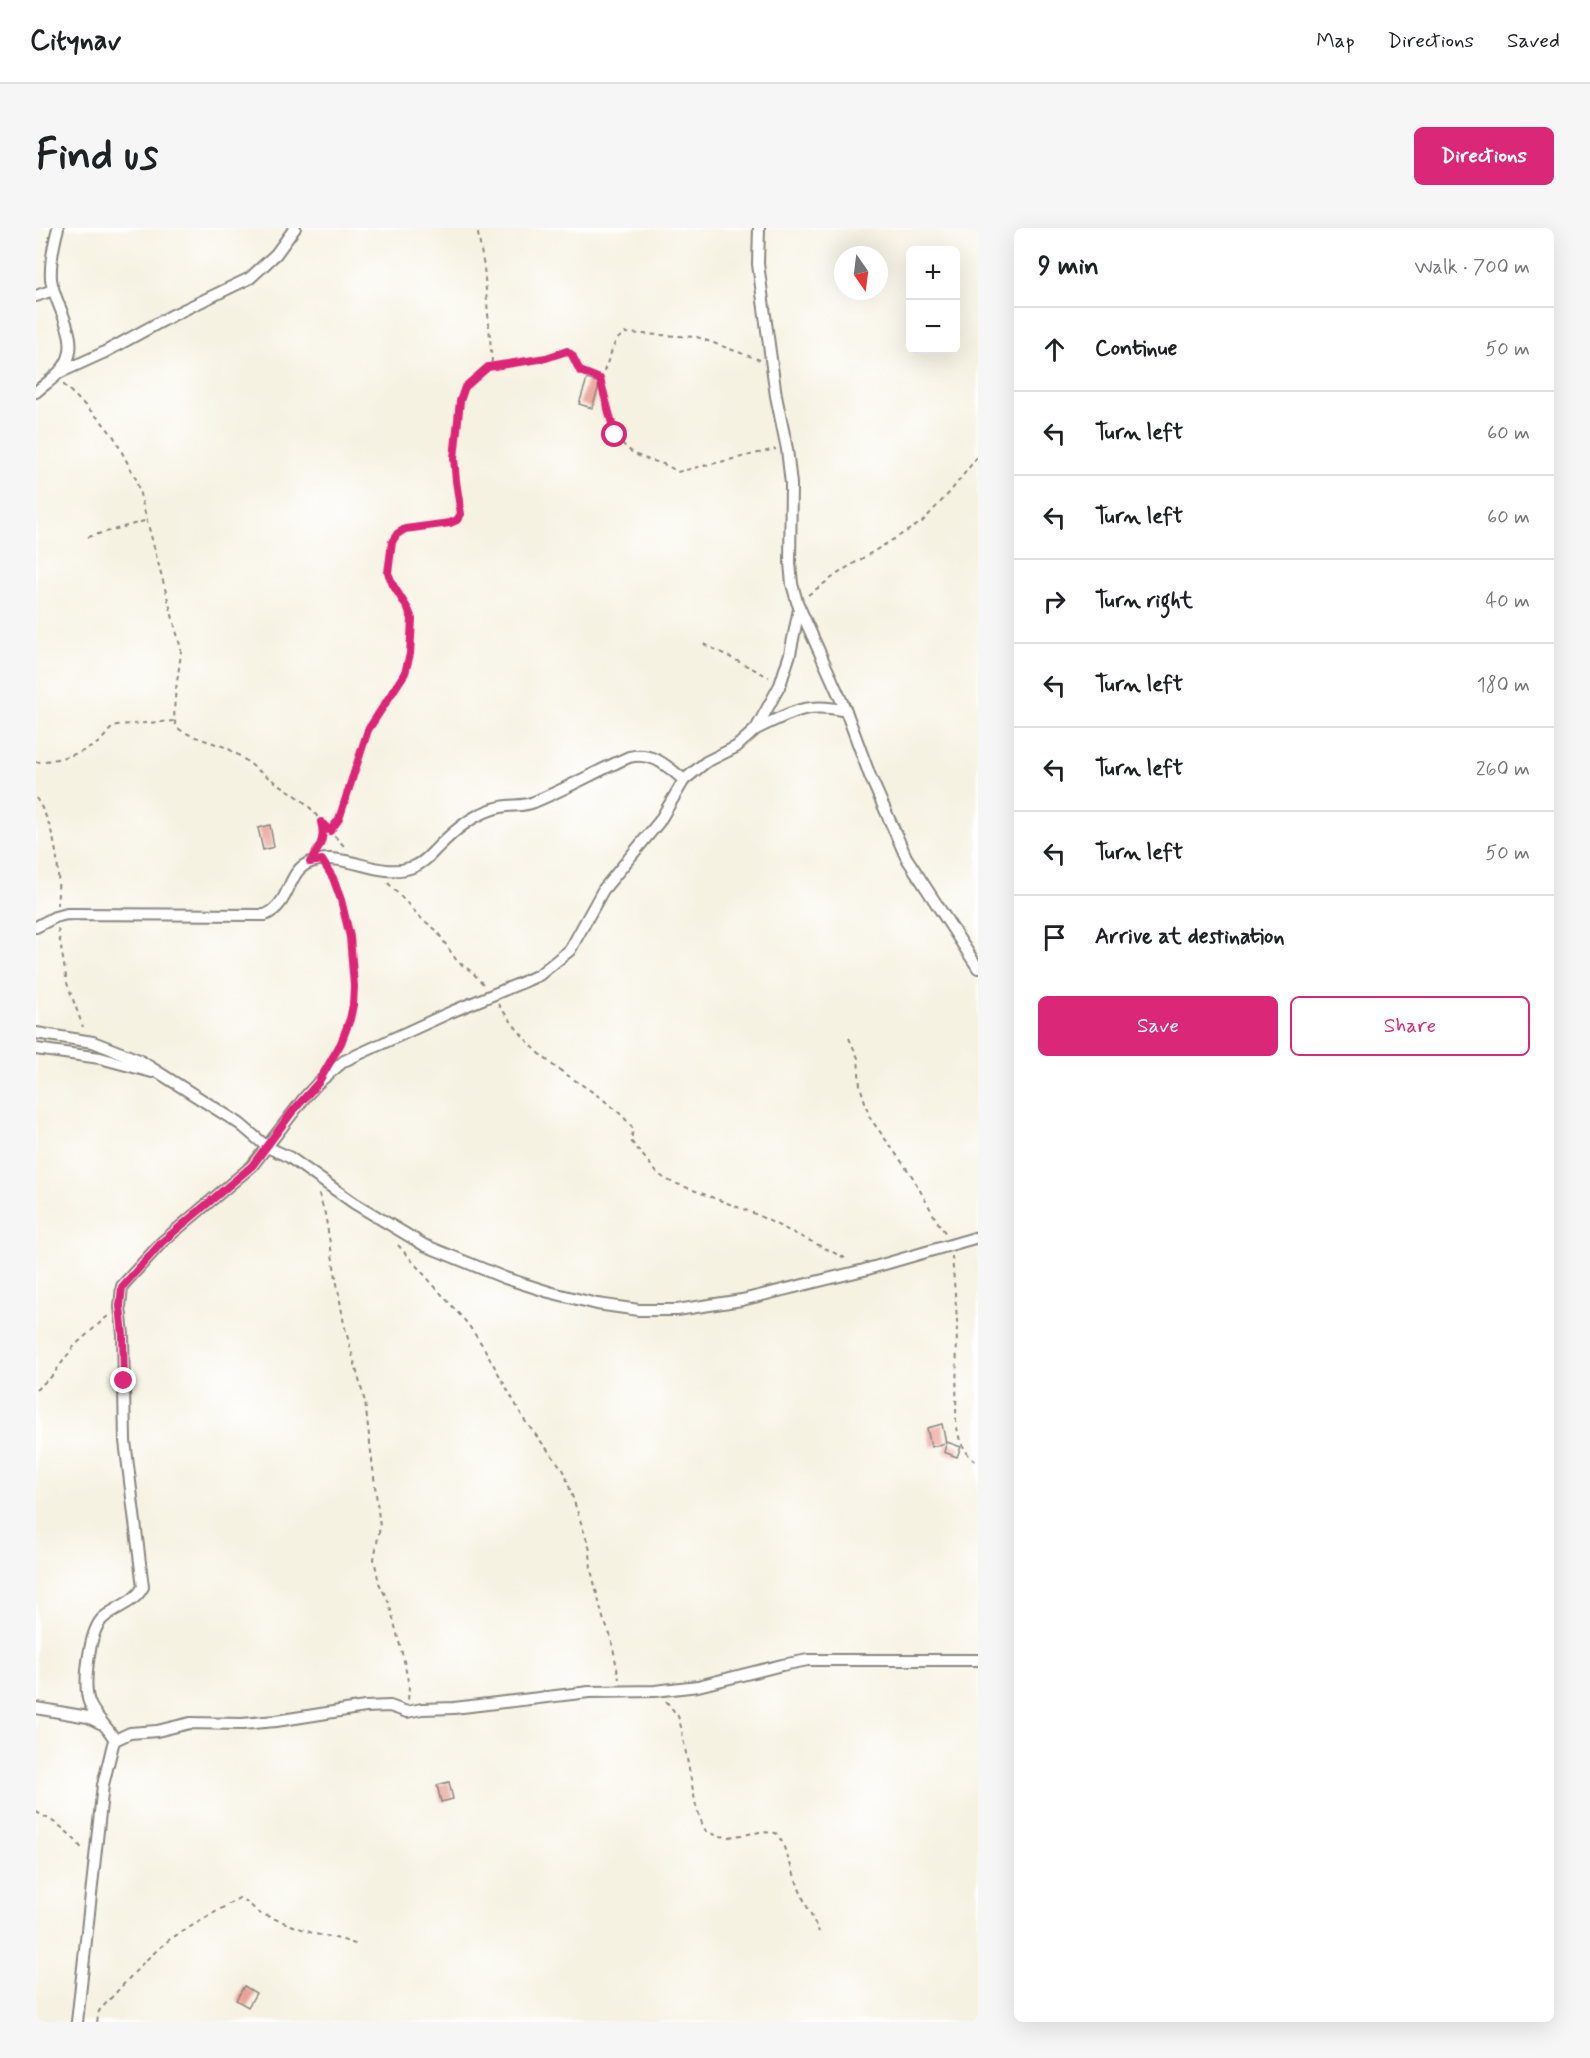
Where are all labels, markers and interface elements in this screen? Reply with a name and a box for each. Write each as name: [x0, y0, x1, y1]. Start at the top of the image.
text: Citynav: [30, 23, 121, 60]
text: Map: [1316, 27, 1355, 55]
text: Directions: [1388, 27, 1474, 55]
text: Saved: [1507, 27, 1560, 55]
button: Directions: [1414, 127, 1554, 185]
text: Find us: [36, 129, 158, 184]
north arrow: [834, 246, 888, 300]
map controls: [906, 246, 960, 354]
button: +: [906, 246, 960, 300]
text: 9 min: [1038, 250, 1099, 284]
text: Walk · 700 m: [1414, 254, 1530, 281]
button: −: [906, 300, 960, 354]
icon: ahead: [1038, 333, 1071, 366]
text: Continue: [1095, 335, 1177, 363]
text: 50 m: [1485, 336, 1530, 363]
icon: left: [1038, 417, 1071, 450]
text: Turn left: [1095, 419, 1183, 447]
text: 60 m: [1487, 420, 1530, 447]
route start: [601, 421, 627, 447]
icon: left: [1038, 501, 1071, 534]
text: Turn left: [1095, 503, 1183, 531]
text: 60 m: [1487, 504, 1530, 531]
icon: right: [1038, 585, 1071, 618]
text: Turn right: [1095, 587, 1193, 615]
text: 40 m: [1486, 588, 1530, 615]
icon: left: [1038, 669, 1071, 702]
text: Turn left: [1095, 671, 1183, 699]
text: 180 m: [1477, 672, 1530, 699]
icon: left: [1038, 753, 1071, 786]
text: Turn left: [1095, 755, 1183, 783]
text: 260 m: [1476, 756, 1530, 783]
icon: left: [1038, 837, 1071, 870]
text: Turn left: [1095, 839, 1183, 867]
text: 50 m: [1485, 840, 1530, 867]
icon: arrive: [1038, 921, 1071, 954]
text: Arrive at destination: [1095, 923, 1285, 951]
button: Save: [1038, 996, 1278, 1056]
button: Share: [1290, 996, 1530, 1056]
route end: [110, 1367, 136, 1393]

